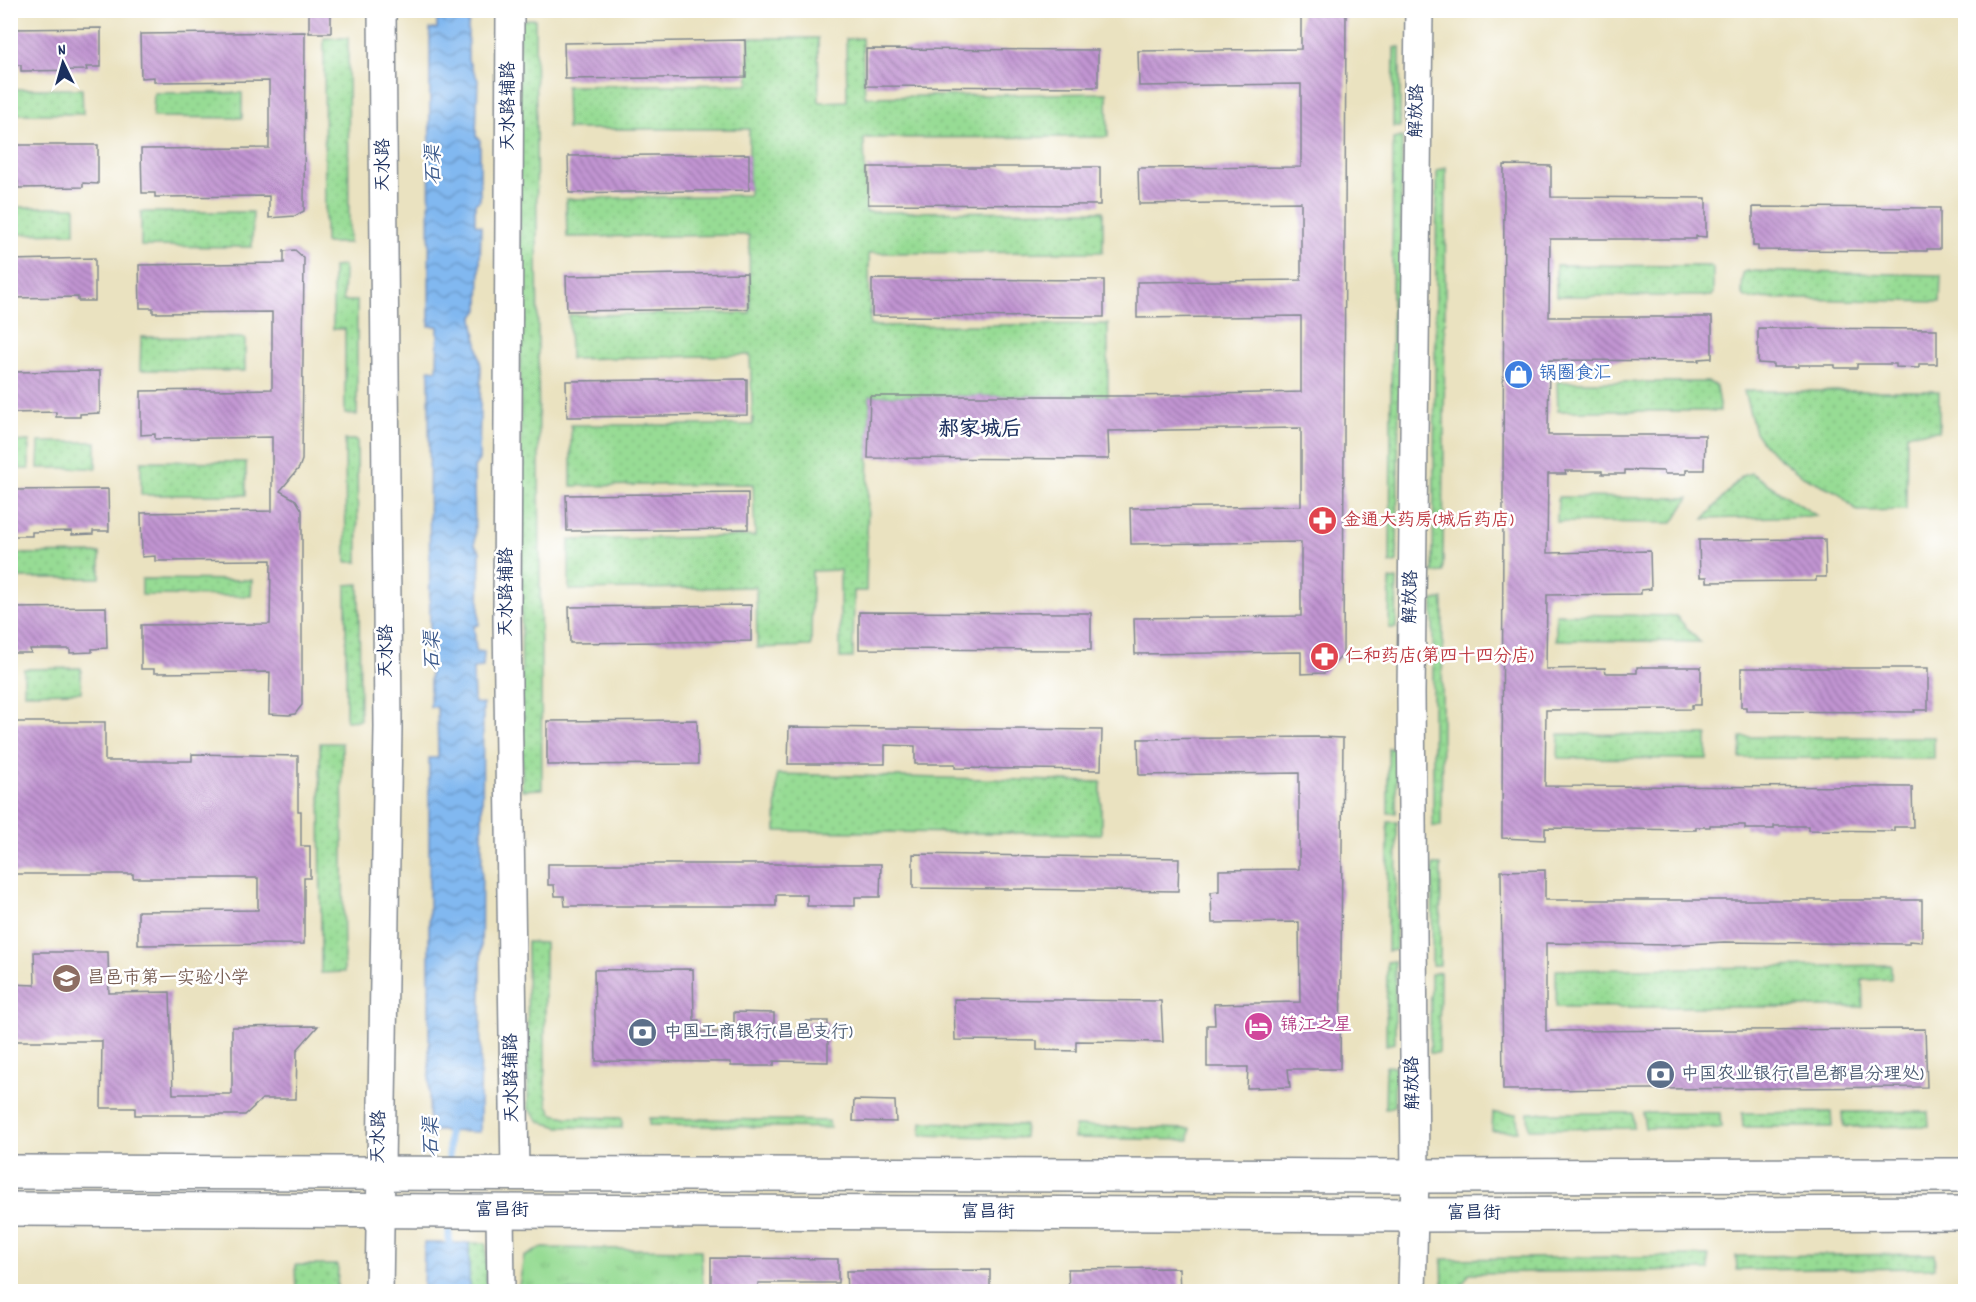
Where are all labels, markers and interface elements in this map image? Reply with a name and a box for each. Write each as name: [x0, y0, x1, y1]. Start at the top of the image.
north arrow: [33, 33, 93, 93]
text: N: [57, 39, 67, 62]
street label: 天水路辅路: [497, 61, 522, 151]
street label: 解放路: [1405, 84, 1431, 138]
street label: 天水路: [372, 138, 397, 192]
water label: 石渠: [421, 143, 449, 185]
shop icon: 锅圈食汇: [1502, 358, 1534, 390]
place label: 锅圈食汇: [1539, 362, 1611, 387]
district label: 郝家城后: [938, 416, 1022, 446]
pharmacy icon: 金通大药房(城后药店): [1306, 505, 1338, 537]
place label: 金通大药房(城后药店): [1343, 509, 1514, 534]
street label: 天水路辅路: [495, 547, 520, 637]
street label: 解放路: [1399, 570, 1425, 624]
street label: 天水路: [375, 624, 400, 678]
water label: 石渠: [420, 629, 448, 671]
pharmacy icon: 仁和药店(第四十四分店): [1308, 641, 1340, 673]
place label: 仁和药店(第四十四分店): [1345, 645, 1534, 670]
school or university icon: 昌邑市第一实验小学: [50, 963, 82, 995]
place label: 昌邑市第一实验小学: [87, 967, 249, 992]
hotel icon: 锦江之星: [1243, 1010, 1275, 1042]
place label: 锦江之星: [1280, 1014, 1352, 1039]
bank icon: 中国工商银行(昌邑支行): [627, 1017, 659, 1049]
place label: 中国工商银行(昌邑支行): [664, 1021, 853, 1046]
street label: 天水路辅路: [500, 1033, 526, 1123]
street label: 解放路: [1401, 1056, 1427, 1110]
bank icon: 中国农业银行(昌邑都昌分理处): [1644, 1059, 1676, 1091]
place label: 中国农业银行(昌邑都昌分理处): [1681, 1063, 1924, 1088]
street label: 天水路: [367, 1110, 393, 1164]
water label: 石渠: [419, 1115, 447, 1157]
street label: 富昌街: [475, 1199, 529, 1224]
street label: 富昌街: [961, 1201, 1015, 1226]
street label: 富昌街: [1447, 1202, 1501, 1227]

